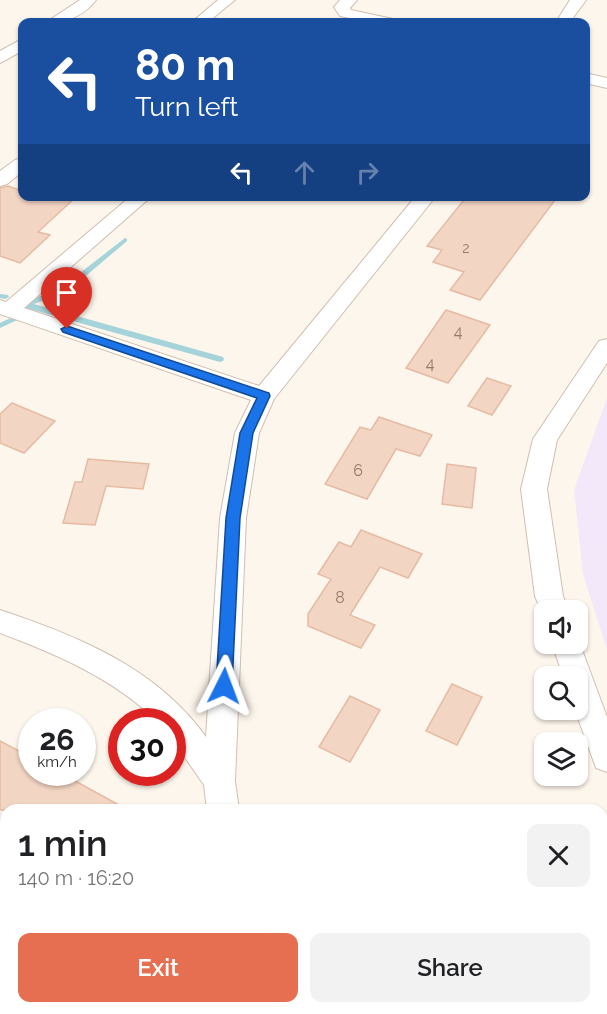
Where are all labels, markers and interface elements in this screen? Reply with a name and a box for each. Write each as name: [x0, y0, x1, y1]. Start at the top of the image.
text: 80 m: [135, 41, 235, 90]
icon: left: [36, 42, 114, 120]
text: Turn left: [135, 91, 238, 122]
icon: left: [225, 156, 258, 189]
icon: ahead: [288, 156, 321, 189]
icon: right: [351, 156, 384, 189]
house number: 2: [462, 240, 470, 256]
pin: [41, 267, 92, 329]
icon: arrive: [50, 276, 83, 309]
house number: 4: [454, 322, 463, 341]
house number: 4: [426, 354, 435, 373]
house number: 6: [353, 461, 363, 480]
house number: 8: [335, 588, 345, 607]
map controls: [534, 600, 588, 786]
button: sound: [534, 600, 588, 654]
position arrow: [192, 654, 256, 718]
button: search: [534, 666, 588, 720]
speed limit sign: 30: [108, 708, 186, 786]
text: 26: [39, 722, 75, 757]
button: layers: [534, 732, 588, 786]
text: km/h: [37, 753, 77, 771]
text: 1 min: [18, 822, 107, 864]
button: close: [527, 824, 590, 887]
text: 140 m · 16:20: [18, 866, 134, 890]
button: Exit: [18, 933, 298, 1002]
button: Share: [310, 933, 590, 1002]

